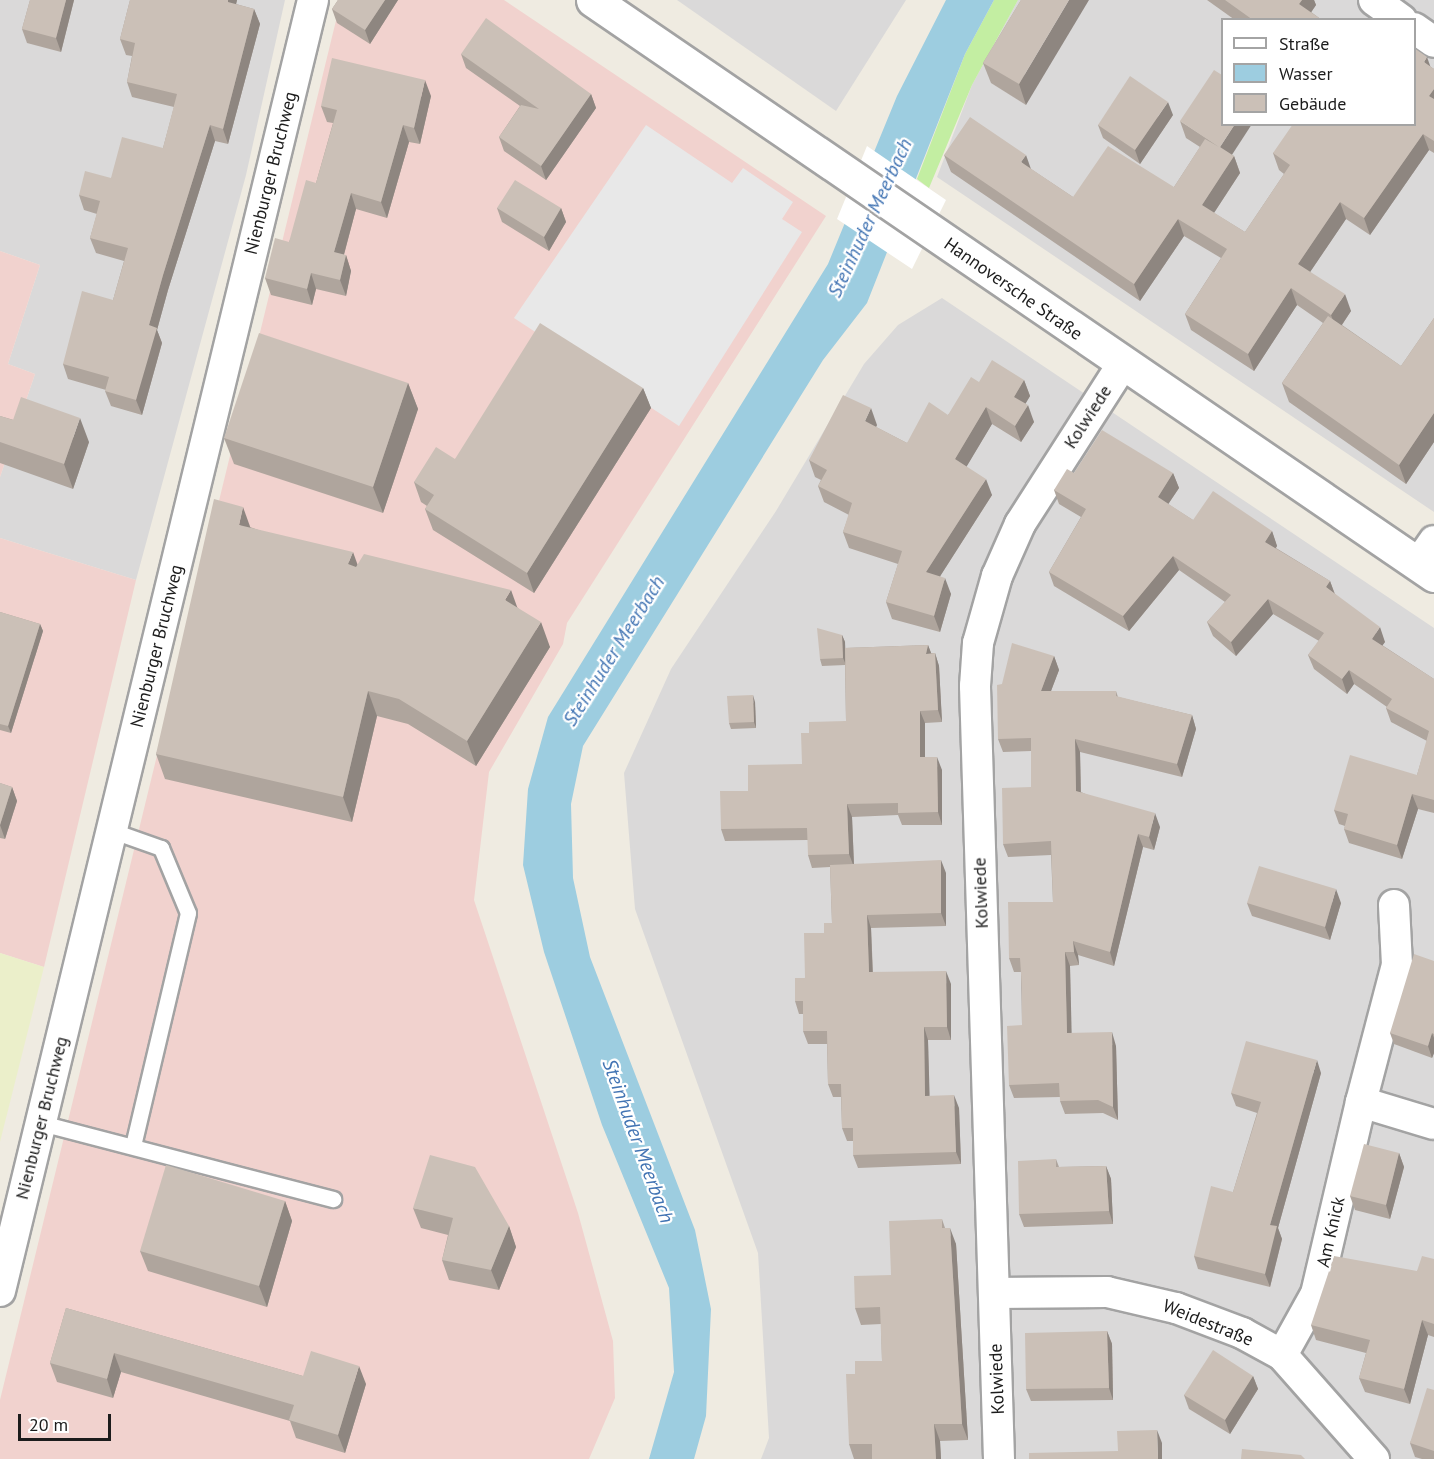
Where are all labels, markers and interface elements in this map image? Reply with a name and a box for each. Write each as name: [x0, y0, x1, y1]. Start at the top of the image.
legend: [1221, 18, 1416, 126]
text: Straße: [1279, 32, 1330, 55]
text: Wasser: [1279, 62, 1333, 85]
street label: Nienburger Bruchweg: [240, 89, 302, 257]
text: Gebäude: [1279, 92, 1346, 115]
water label: Steinhuder Meerbach: [823, 135, 917, 301]
street label: Hannoversche Straße: [940, 233, 1086, 345]
street label: Kolwiede: [1060, 381, 1116, 453]
street label: Nienburger Bruchweg: [126, 562, 188, 730]
water label: Steinhuder Meerbach: [558, 571, 670, 731]
street label: Kolwiede: [969, 857, 993, 929]
street label: Nienburger Bruchweg: [11, 1034, 73, 1202]
water label: Steinhuder Meerbach: [597, 1056, 679, 1226]
street label: Am Knick: [1312, 1195, 1350, 1269]
street label: Weidestraße: [1160, 1295, 1256, 1351]
street label: Kolwiede: [985, 1343, 1009, 1415]
scale bar: [21, 1402, 114, 1440]
text: 20 m: [29, 1413, 68, 1436]

